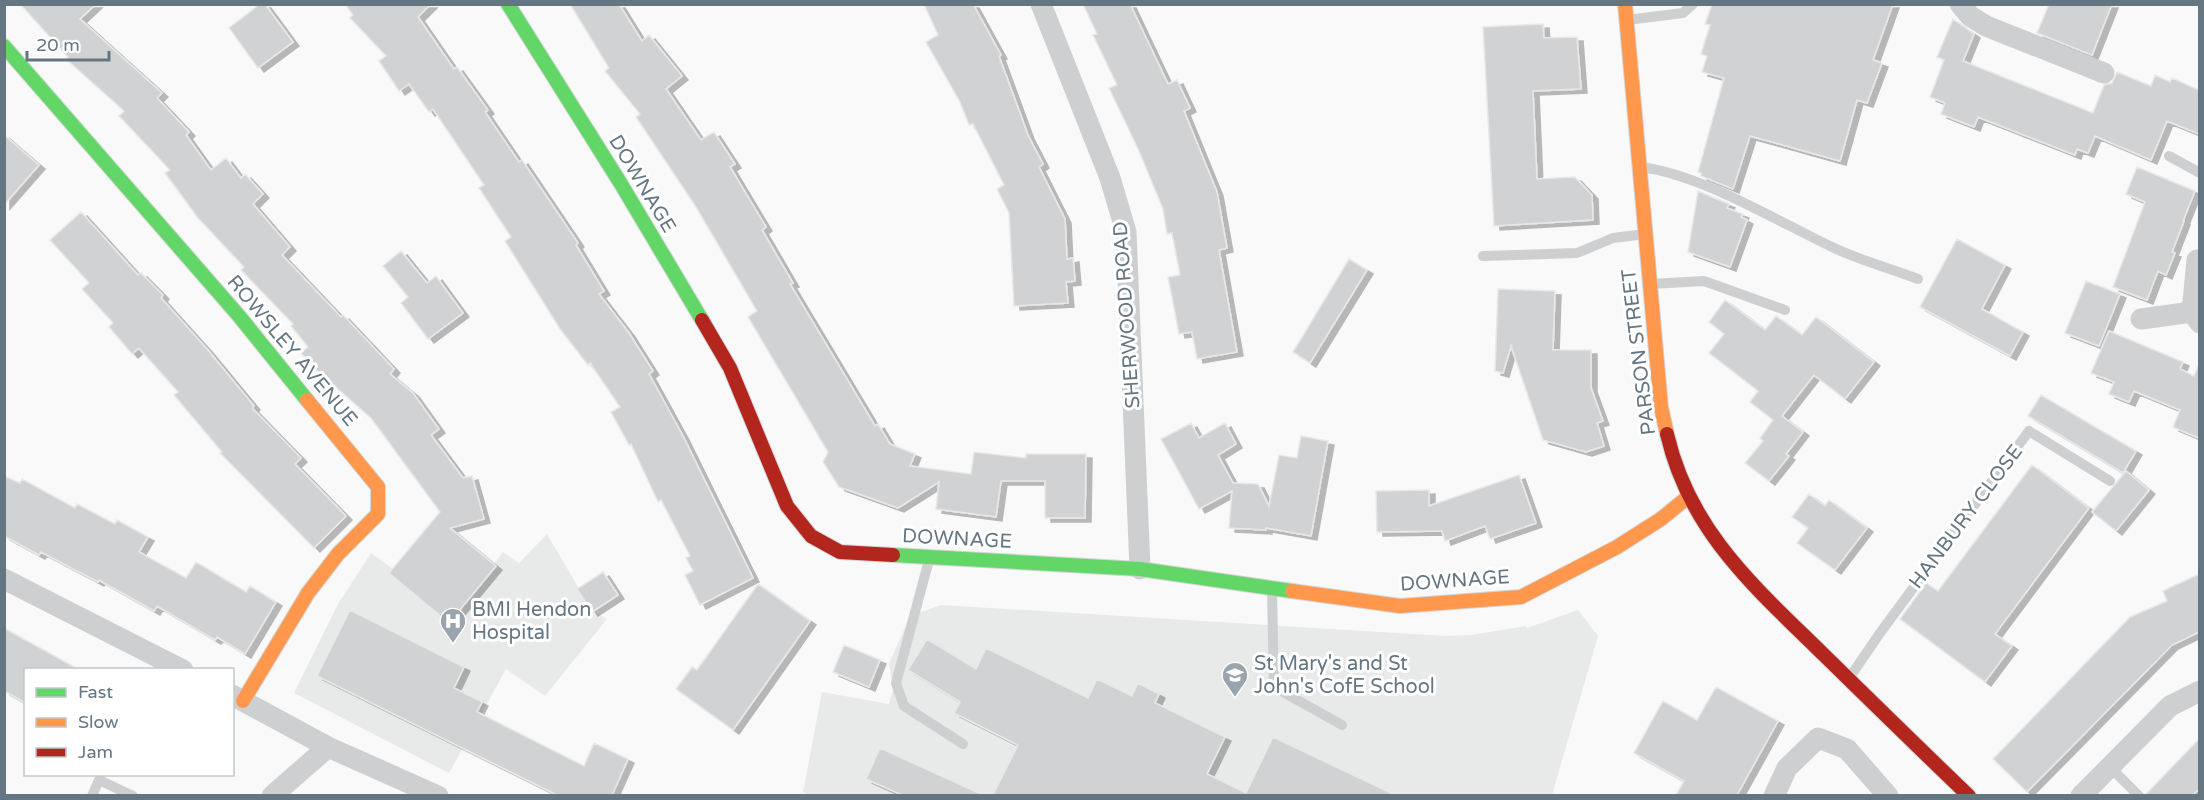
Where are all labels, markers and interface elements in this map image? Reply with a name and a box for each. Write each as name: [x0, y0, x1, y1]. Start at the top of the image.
scale bar: [27, 24, 110, 62]
text: 20 m: [36, 34, 80, 56]
street label: DOWNAGE: [603, 131, 681, 237]
street label: SHERWOOD ROAD: [1108, 221, 1146, 409]
street label: PARSON STREET: [1617, 268, 1661, 436]
street label: ROWSLEY AVENUE: [222, 271, 362, 431]
street label: HANBURY CLOSE: [1904, 440, 2028, 594]
street label: DOWNAGE: [901, 524, 1013, 554]
street label: DOWNAGE: [1399, 565, 1511, 597]
place label: BMI Hendon Hospital: [472, 598, 591, 645]
hospital icon: BMI Hendon Hospital: [438, 606, 468, 644]
place label: St Mary's and St John's CofE School: [1254, 652, 1435, 699]
school or university icon: St Mary's and St John's CofE School: [1220, 660, 1250, 698]
legend: [24, 668, 234, 776]
text: Fast: [78, 681, 113, 703]
text: Slow: [78, 711, 119, 733]
text: Jam: [78, 741, 113, 763]

